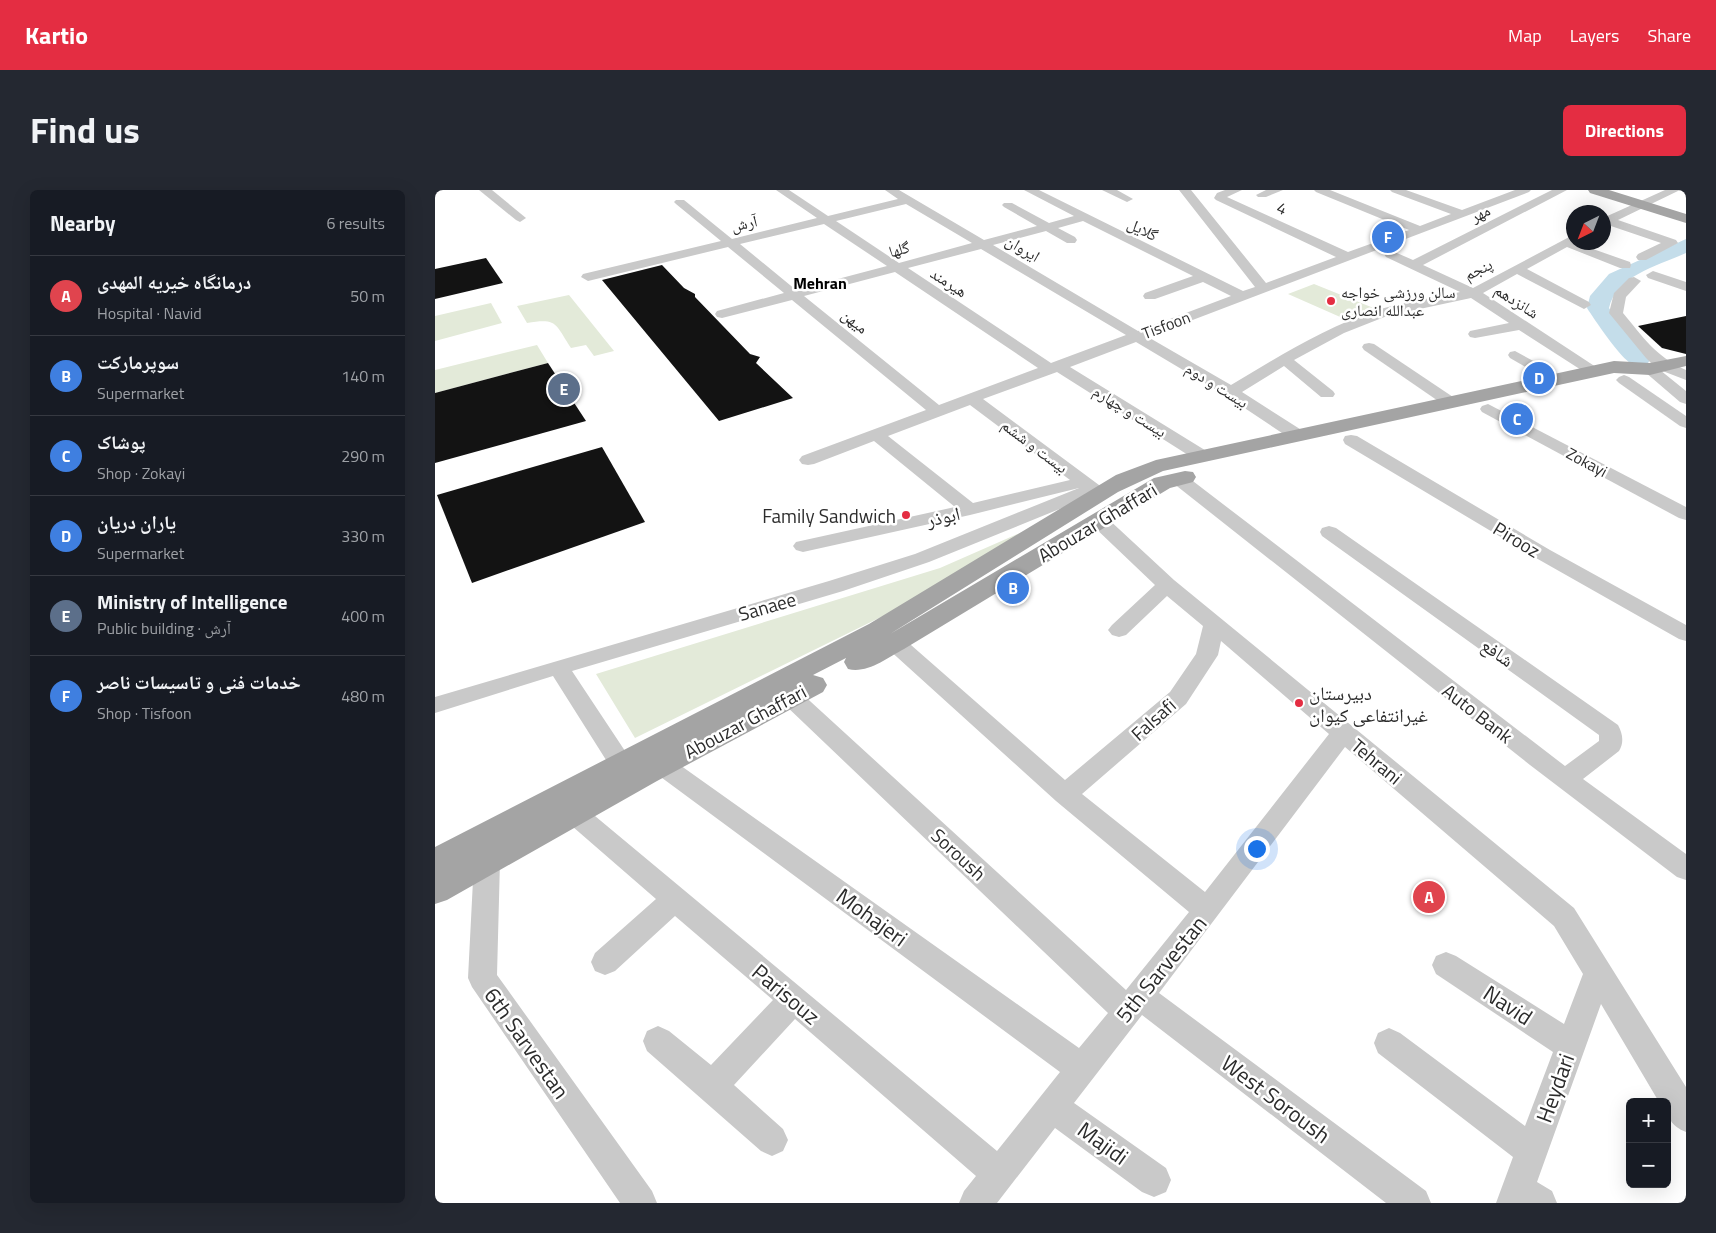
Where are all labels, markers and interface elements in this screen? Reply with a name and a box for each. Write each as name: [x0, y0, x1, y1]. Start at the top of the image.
text: Kartio: [25, 17, 88, 53]
text: Map: [1508, 22, 1542, 49]
text: Layers: [1570, 22, 1619, 49]
text: Share: [1647, 22, 1691, 49]
text: Find us: [30, 103, 140, 157]
button: Directions: [1563, 105, 1686, 156]
street label: 4: [1273, 195, 1291, 221]
street label: مهر: [1465, 198, 1494, 229]
north arrow: [1566, 205, 1611, 250]
text: Nearby: [50, 207, 115, 239]
street label: آرش: [729, 208, 760, 238]
text: 6 results: [326, 211, 385, 235]
street label: گلایل: [1124, 211, 1163, 247]
pin: F: [1372, 218, 1404, 256]
street label: ایروان: [1001, 228, 1045, 268]
street label: گلها: [886, 235, 912, 263]
street label: پنجم: [1460, 252, 1497, 286]
street label: هیرمند: [926, 261, 972, 303]
text: درمانگاه خیریه المهدی: [97, 267, 251, 296]
district label: Mehran: [793, 271, 847, 295]
street label: شانزدهم: [1490, 278, 1544, 324]
place label: سالن ورزشی خواجه عبدالله انصاری: [1341, 280, 1456, 322]
text: A: [61, 284, 71, 308]
text: 50 m: [350, 284, 385, 308]
marker: سالن ورزشی خواجه عبدالله انصاری: [1325, 295, 1337, 307]
text: Hospital · Navid: [97, 301, 202, 325]
street label: میهن: [836, 303, 874, 339]
street label: Tisfoon: [1138, 305, 1194, 345]
text: سوپرمارکت: [97, 347, 179, 376]
street label: بیست و دوم: [1181, 356, 1253, 414]
pin: D: [1523, 359, 1555, 397]
text: B: [61, 364, 71, 388]
text: 140 m: [341, 364, 385, 388]
pin: E: [548, 370, 580, 408]
street label: بیست و چهارم: [1089, 379, 1171, 443]
text: Supermarket: [97, 381, 184, 405]
pin: C: [1501, 400, 1533, 438]
street label: بیست و ششم: [997, 413, 1073, 479]
text: پوشاک: [97, 427, 146, 456]
street label: Zokayi: [1562, 441, 1612, 483]
text: C: [62, 444, 70, 468]
text: 290 m: [341, 444, 385, 468]
text: Shop · Zokayi: [97, 461, 185, 485]
street label: Abouzar Ghaffari: [1032, 475, 1162, 569]
street label: ابوذر: [922, 498, 963, 534]
place label: Family Sandwich: [762, 501, 896, 530]
text: یاران دریان: [97, 507, 176, 536]
marker: Family Sandwich: [900, 509, 912, 521]
street label: Pirooz: [1488, 514, 1546, 564]
text: D: [61, 524, 71, 548]
text: 330 m: [341, 524, 385, 548]
text: Supermarket: [97, 541, 184, 565]
pin: B: [997, 569, 1029, 607]
street label: Sanaee: [735, 584, 799, 628]
text: Ministry of Intelligence: [97, 587, 287, 616]
text: E: [62, 604, 70, 628]
text: 400 m: [341, 604, 385, 628]
text: Public building · آرش: [97, 616, 231, 640]
street label: شافع: [1476, 630, 1520, 674]
text: خدمات فنی و تاسیسات ناصر: [97, 667, 301, 696]
street label: Auto Bank: [1436, 676, 1520, 750]
street label: Abouzar Ghaffari: [679, 677, 811, 765]
place label: دبیرستان غیرانتفاعی کیوان: [1309, 678, 1428, 729]
text: F: [62, 684, 70, 708]
text: 480 m: [341, 684, 385, 708]
street label: Falsafi: [1124, 691, 1182, 747]
marker: دبیرستان غیرانتفاعی کیوان: [1293, 697, 1305, 709]
text: Shop · Tisfoon: [97, 701, 192, 725]
street label: Tehrani: [1345, 731, 1409, 791]
street label: Soroush: [925, 821, 993, 887]
your location: [1244, 836, 1270, 862]
pin: A: [1413, 878, 1445, 916]
street label: Mohajeri: [829, 879, 915, 955]
street label: 5th Sarvestan: [1107, 908, 1215, 1030]
street label: Parisouz: [744, 955, 828, 1033]
street label: Navid: [1477, 976, 1539, 1034]
street label: 6th Sarvestan: [476, 980, 578, 1106]
street label: West Soroush: [1214, 1047, 1338, 1151]
street label: Heydari: [1527, 1049, 1583, 1127]
map controls: [1626, 1098, 1671, 1188]
button: +: [1626, 1098, 1671, 1143]
street label: Majidi: [1071, 1113, 1135, 1173]
button: −: [1626, 1143, 1671, 1188]

